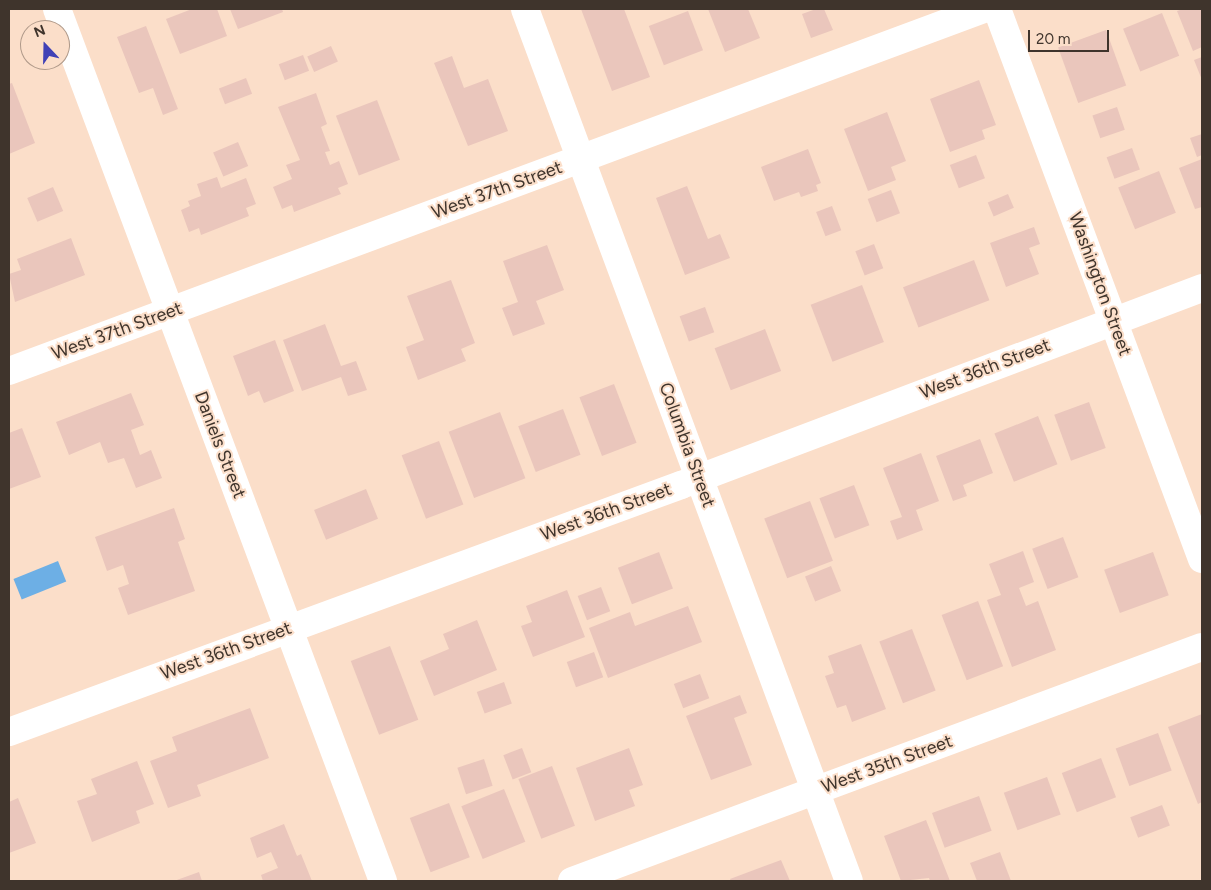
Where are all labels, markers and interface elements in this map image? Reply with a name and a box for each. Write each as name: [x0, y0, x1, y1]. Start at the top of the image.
north arrow: [20, 20, 70, 70]
scale bar: [1031, 20, 1112, 52]
text: N: [32, 22, 48, 41]
text: 20 m: [1036, 30, 1070, 48]
street label: West 37th Street: [429, 156, 565, 224]
street label: Washington Street: [1064, 209, 1136, 359]
street label: West 37th Street: [49, 297, 185, 365]
street label: West 36th Street: [917, 334, 1053, 404]
street label: Columbia Street: [654, 380, 720, 510]
street label: Daniels Street: [190, 388, 250, 502]
street label: West 36th Street: [538, 478, 674, 546]
street label: West 36th Street: [158, 617, 294, 685]
street label: West 35th Street: [819, 730, 955, 798]

